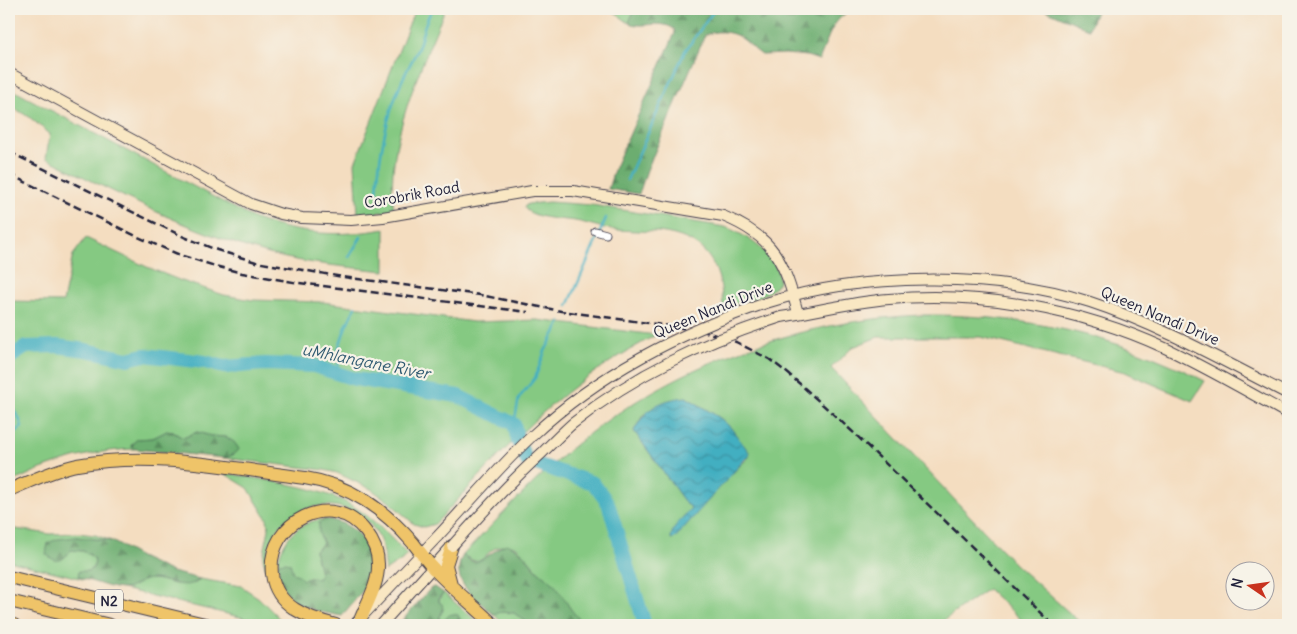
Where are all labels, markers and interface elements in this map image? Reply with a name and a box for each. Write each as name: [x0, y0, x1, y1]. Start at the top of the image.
street label: Corobrik Road: [363, 177, 461, 212]
street label: Queen Nandi Drive: [650, 277, 775, 342]
street label: Queen Nandi Drive: [1098, 282, 1222, 349]
water label: uMhlangane River: [300, 339, 434, 384]
north arrow: [1224, 562, 1274, 612]
text: N: [1227, 576, 1247, 590]
road number: N2: [95, 590, 123, 612]

